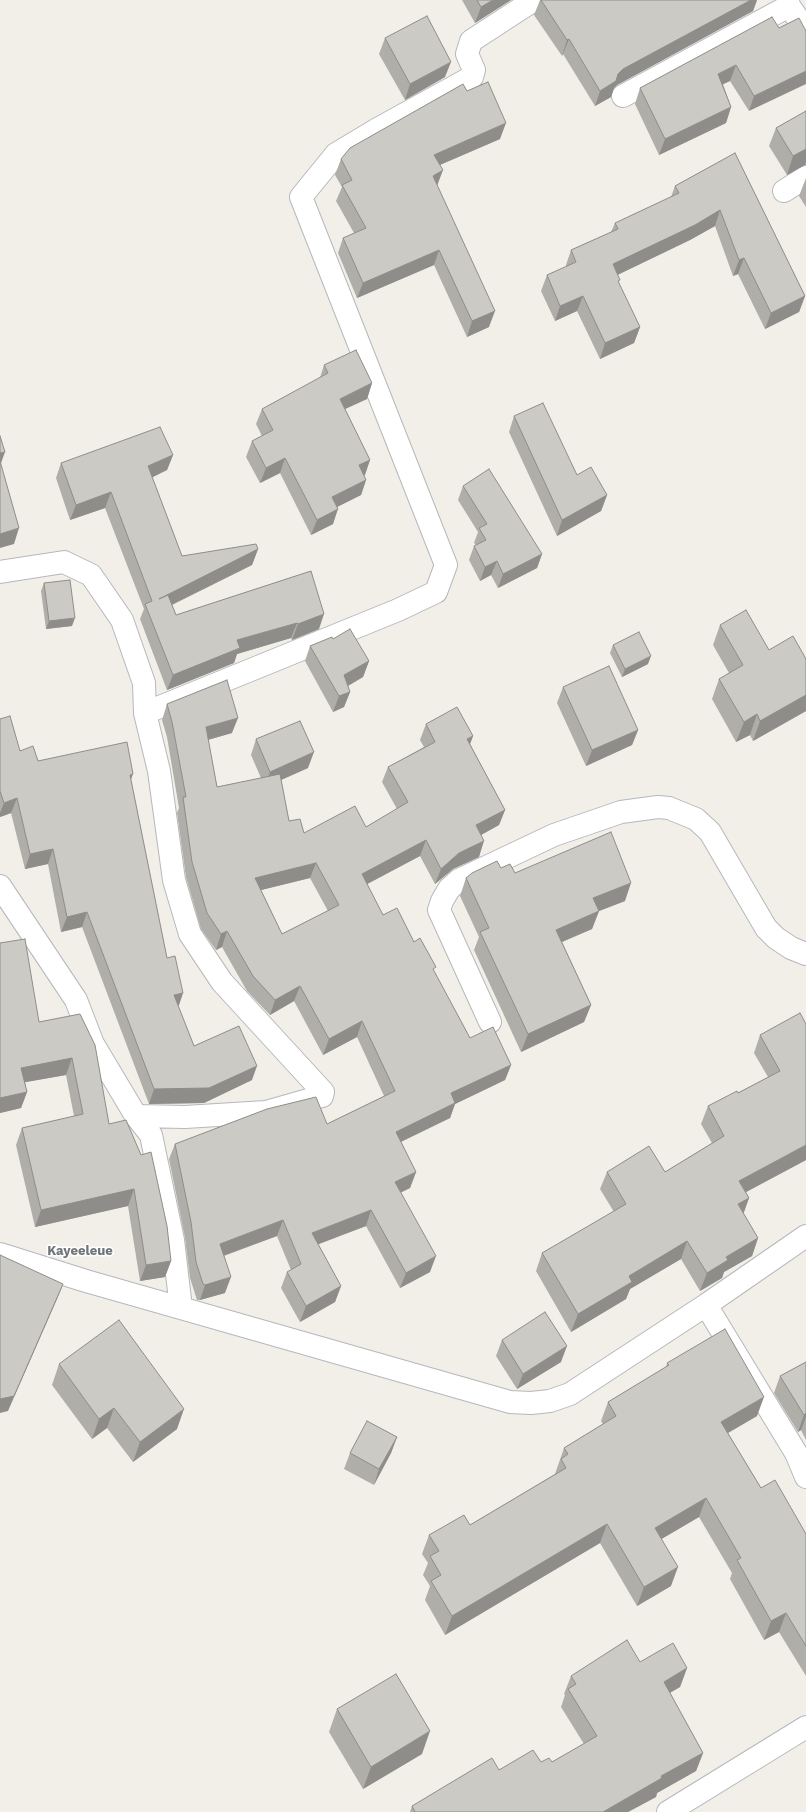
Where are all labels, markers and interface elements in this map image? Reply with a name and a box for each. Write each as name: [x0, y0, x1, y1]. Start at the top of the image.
district label: Kayeeleue: [47, 1243, 113, 1259]

